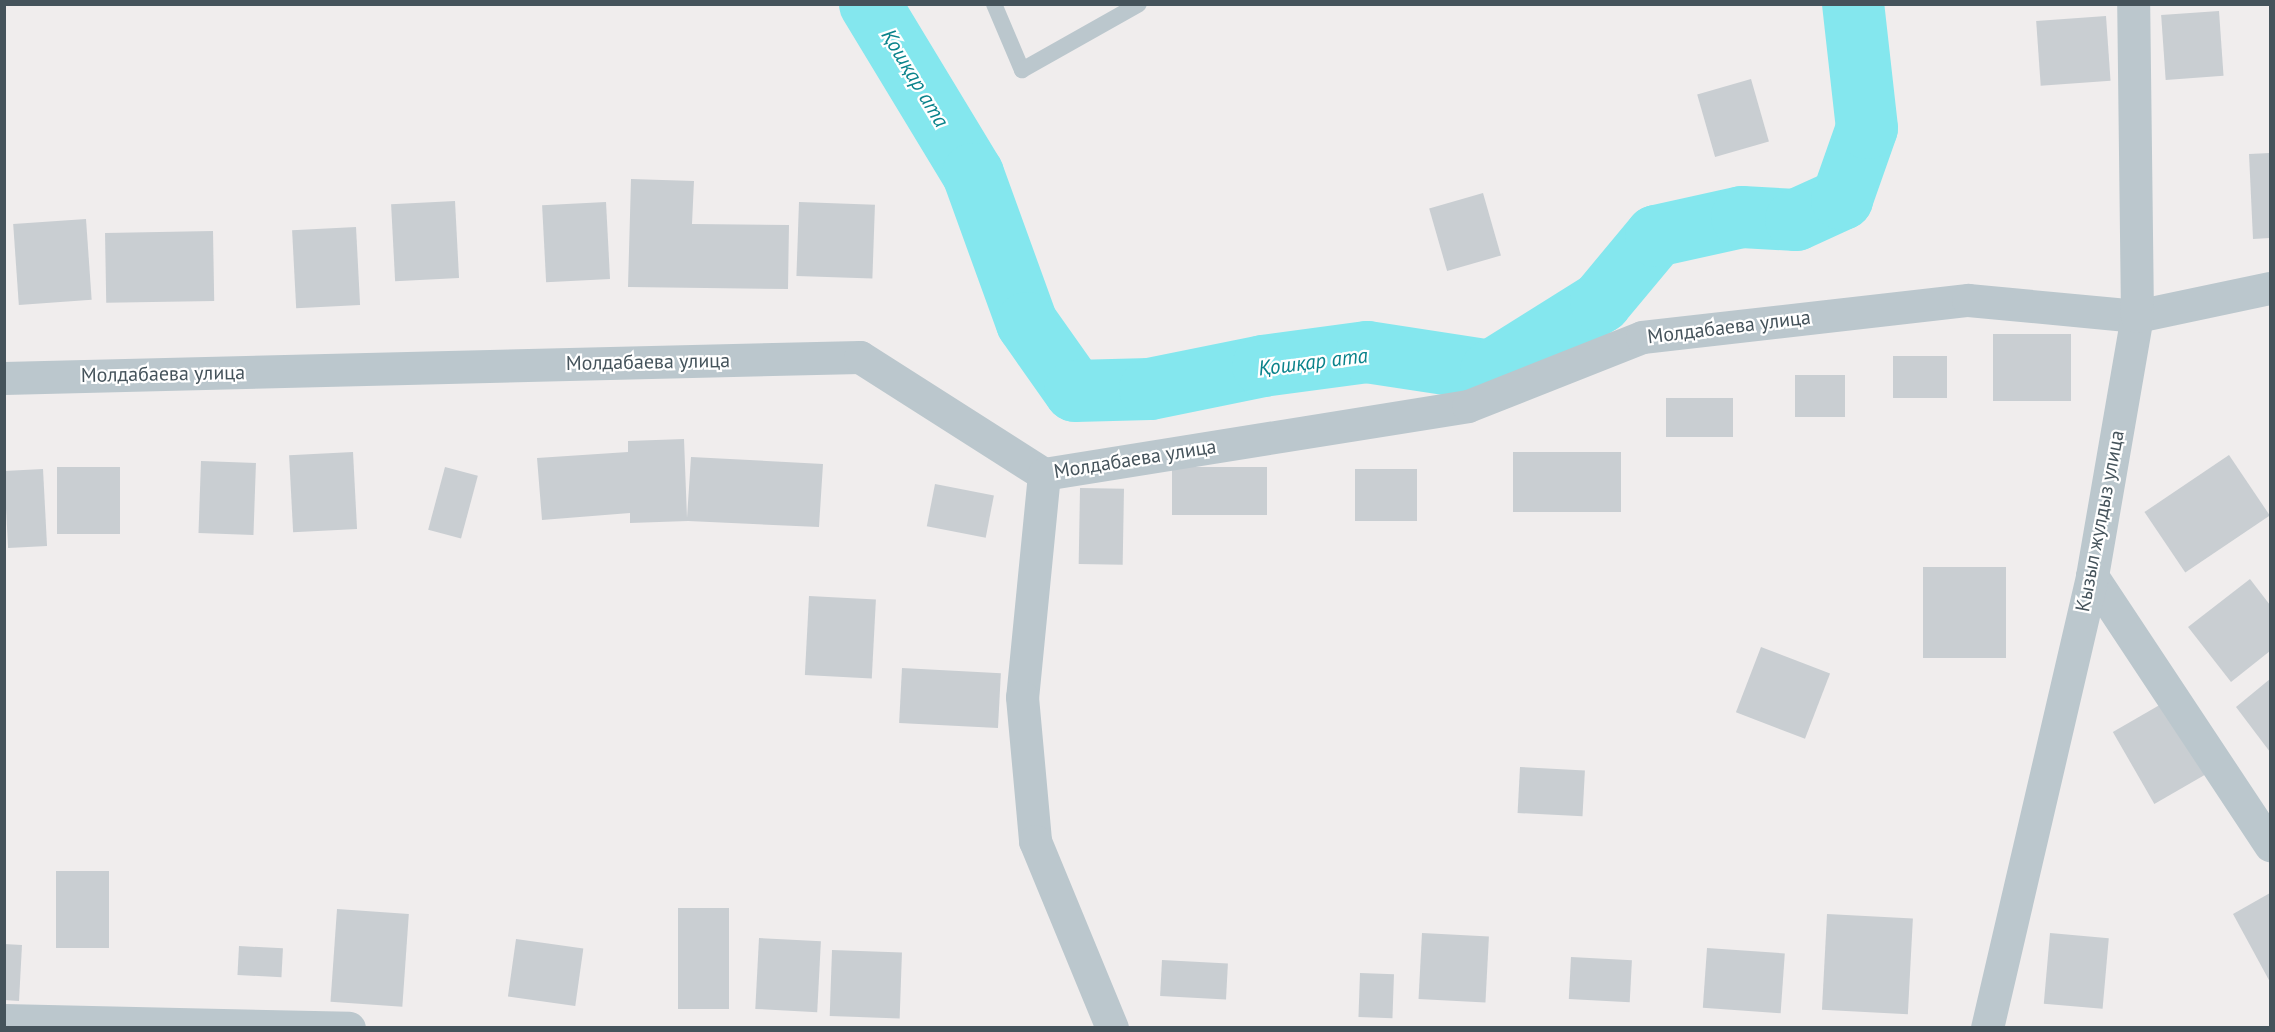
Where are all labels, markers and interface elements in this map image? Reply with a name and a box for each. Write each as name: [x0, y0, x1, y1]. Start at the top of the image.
water label: Қошқар ата: [876, 24, 954, 132]
street label: Молдабаева улица: [1646, 305, 1812, 349]
water label: Қошқар ата: [1257, 343, 1369, 381]
street label: Молдабаева улица: [566, 349, 730, 375]
street label: Молдабаева улица: [81, 361, 245, 387]
street label: Кызыл жулдыз улица: [2071, 428, 2129, 614]
street label: Молдабаева улица: [1052, 434, 1218, 484]

